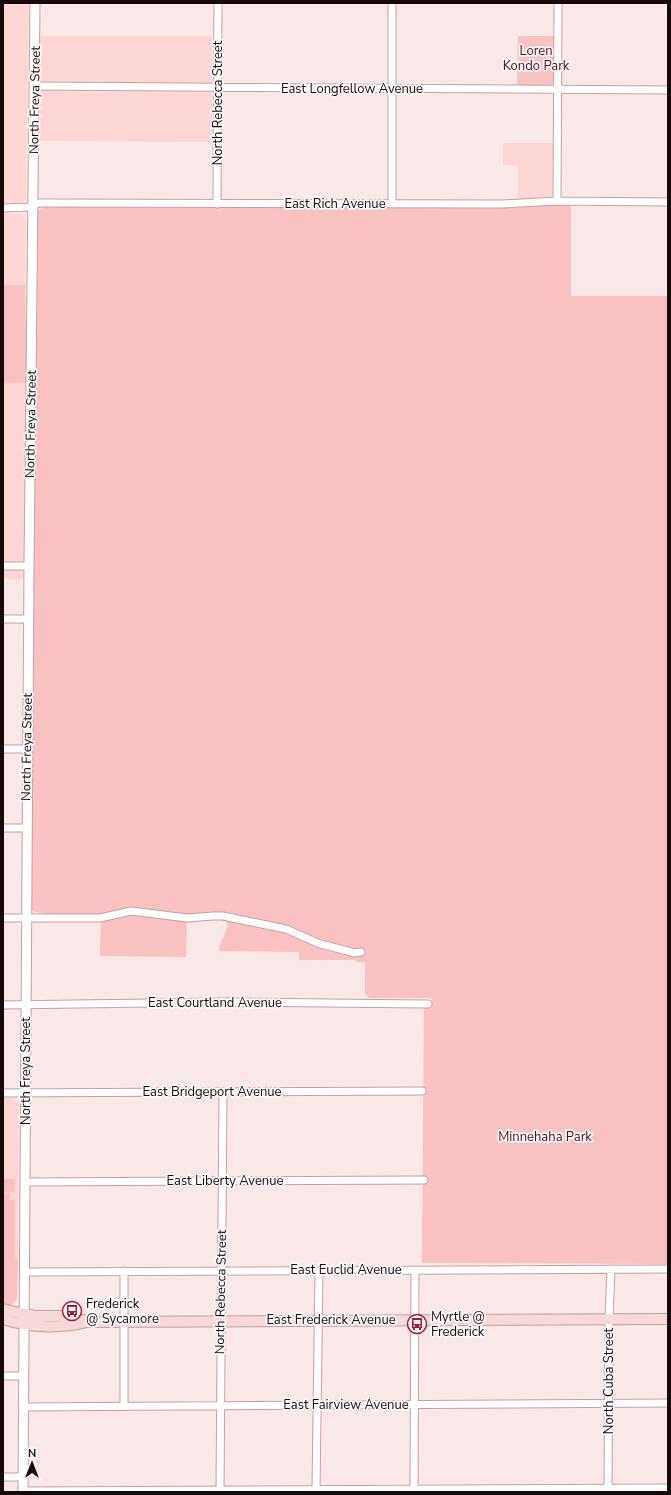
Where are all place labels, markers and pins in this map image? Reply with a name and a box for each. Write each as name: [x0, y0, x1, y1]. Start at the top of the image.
place label: Frederick @ Sycamore: [86, 1295, 159, 1328]
bus stop icon: Frederick @ Sycamore: [61, 1300, 83, 1322]
place label: Myrtle @ Frederick: [431, 1308, 485, 1341]
bus stop icon: Myrtle @ Frederick: [406, 1313, 428, 1335]

